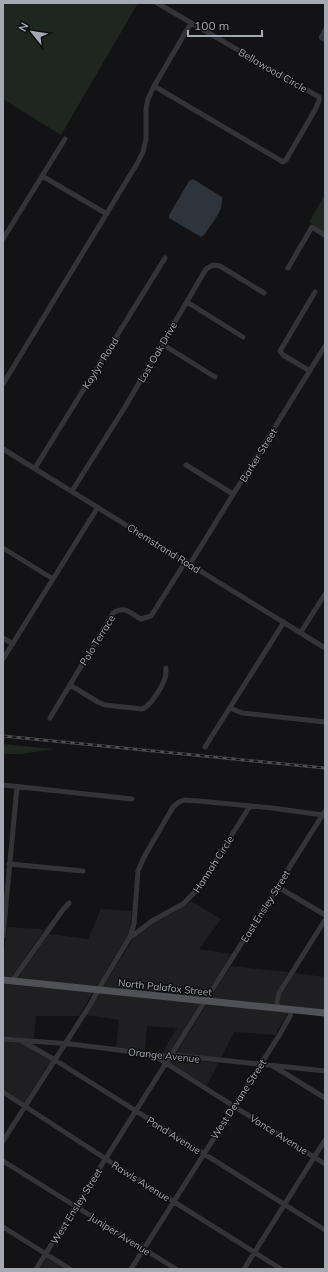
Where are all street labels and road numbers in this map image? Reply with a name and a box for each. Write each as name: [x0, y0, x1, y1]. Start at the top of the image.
street label: Bellawood Circle: [236, 46, 309, 95]
street label: Lost Oak Drive: [135, 320, 180, 385]
street label: Kaylyn Road: [79, 335, 121, 391]
street label: Barker Street: [237, 426, 280, 484]
street label: Chemstrand Road: [125, 521, 203, 576]
street label: Polo Terrace: [77, 613, 118, 668]
street label: Hannah Circle: [190, 833, 237, 895]
street label: East Ensley Street: [238, 867, 293, 945]
street label: North Palafox Street: [117, 976, 213, 999]
street label: Orange Avenue: [127, 1045, 200, 1066]
street label: West Devane Street: [208, 1056, 269, 1142]
street label: Vance Avenue: [247, 1111, 310, 1157]
street label: Pond Avenue: [144, 1114, 203, 1157]
street label: Rawls Avenue: [109, 1158, 172, 1205]
street label: West Ensley Street: [48, 1166, 105, 1247]
street label: Juniper Avenue: [87, 1210, 153, 1258]

